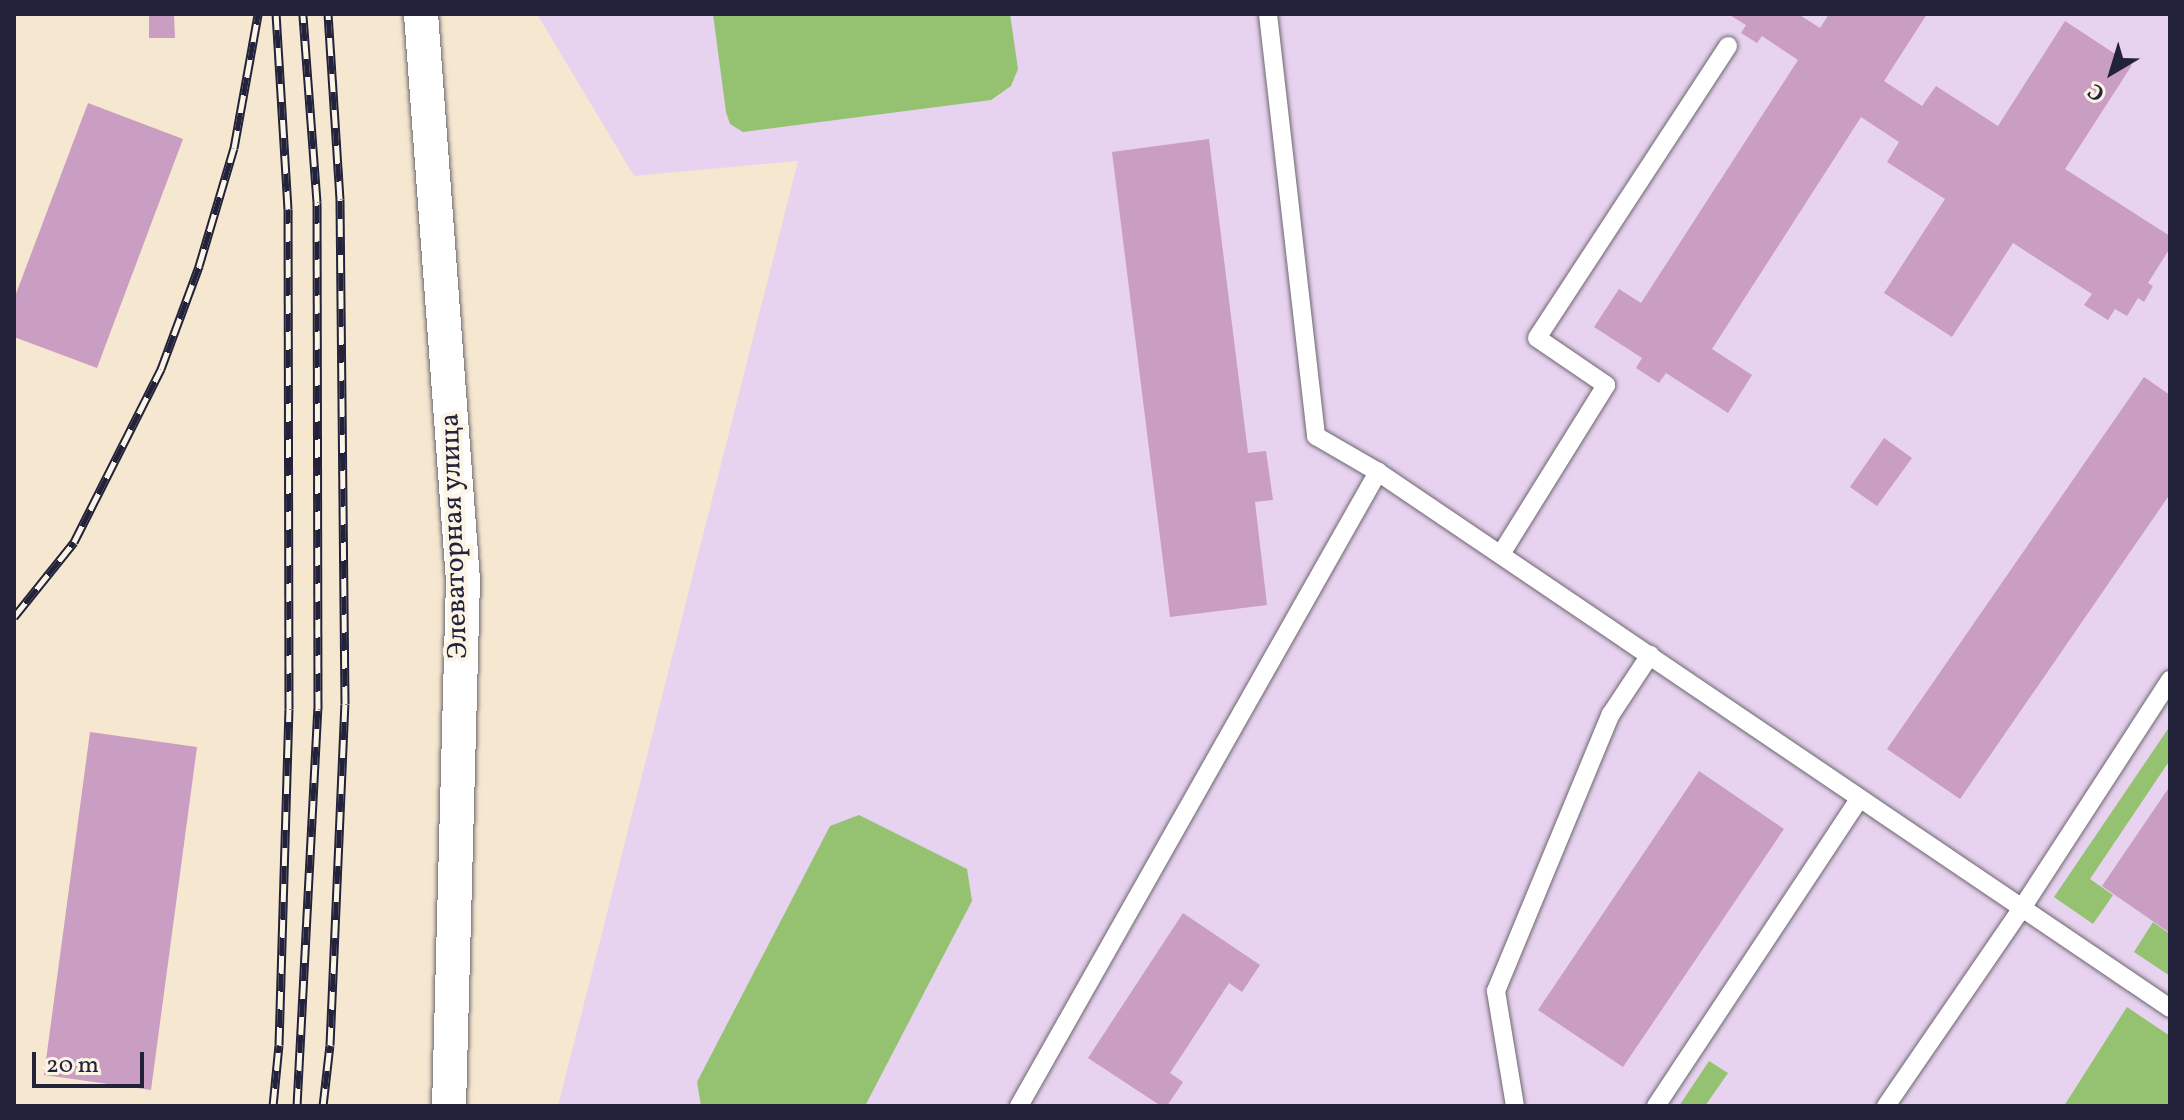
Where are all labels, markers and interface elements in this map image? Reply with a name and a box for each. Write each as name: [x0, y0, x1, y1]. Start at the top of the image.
north arrow: [2072, 32, 2152, 112]
text: С: [2082, 75, 2112, 108]
street label: Элеваторная улица: [434, 412, 476, 660]
scale bar: [36, 1036, 148, 1086]
text: 20 m: [46, 1049, 99, 1083]

